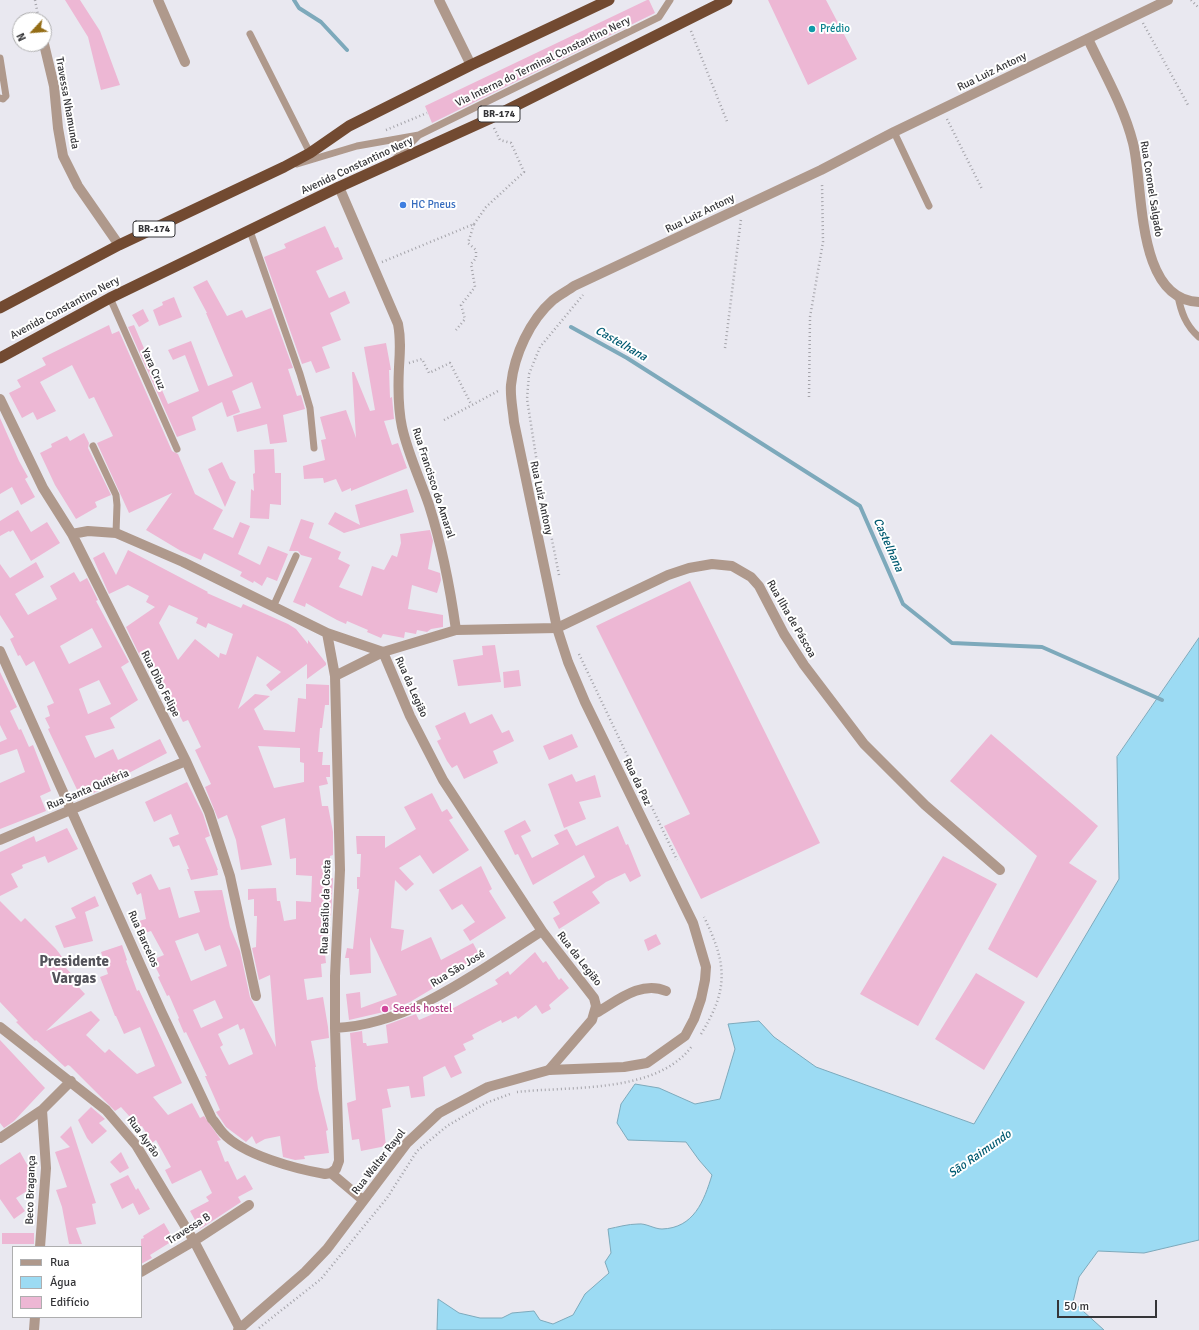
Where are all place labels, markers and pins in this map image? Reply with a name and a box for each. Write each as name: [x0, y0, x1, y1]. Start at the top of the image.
place label: Prédio: [820, 22, 850, 36]
marker: Prédio: [807, 24, 817, 34]
place label: HC Pneus: [411, 198, 456, 212]
marker: HC Pneus: [398, 200, 408, 210]
place label: Seeds hostel: [393, 1002, 452, 1016]
marker: Seeds hostel: [380, 1004, 390, 1014]

